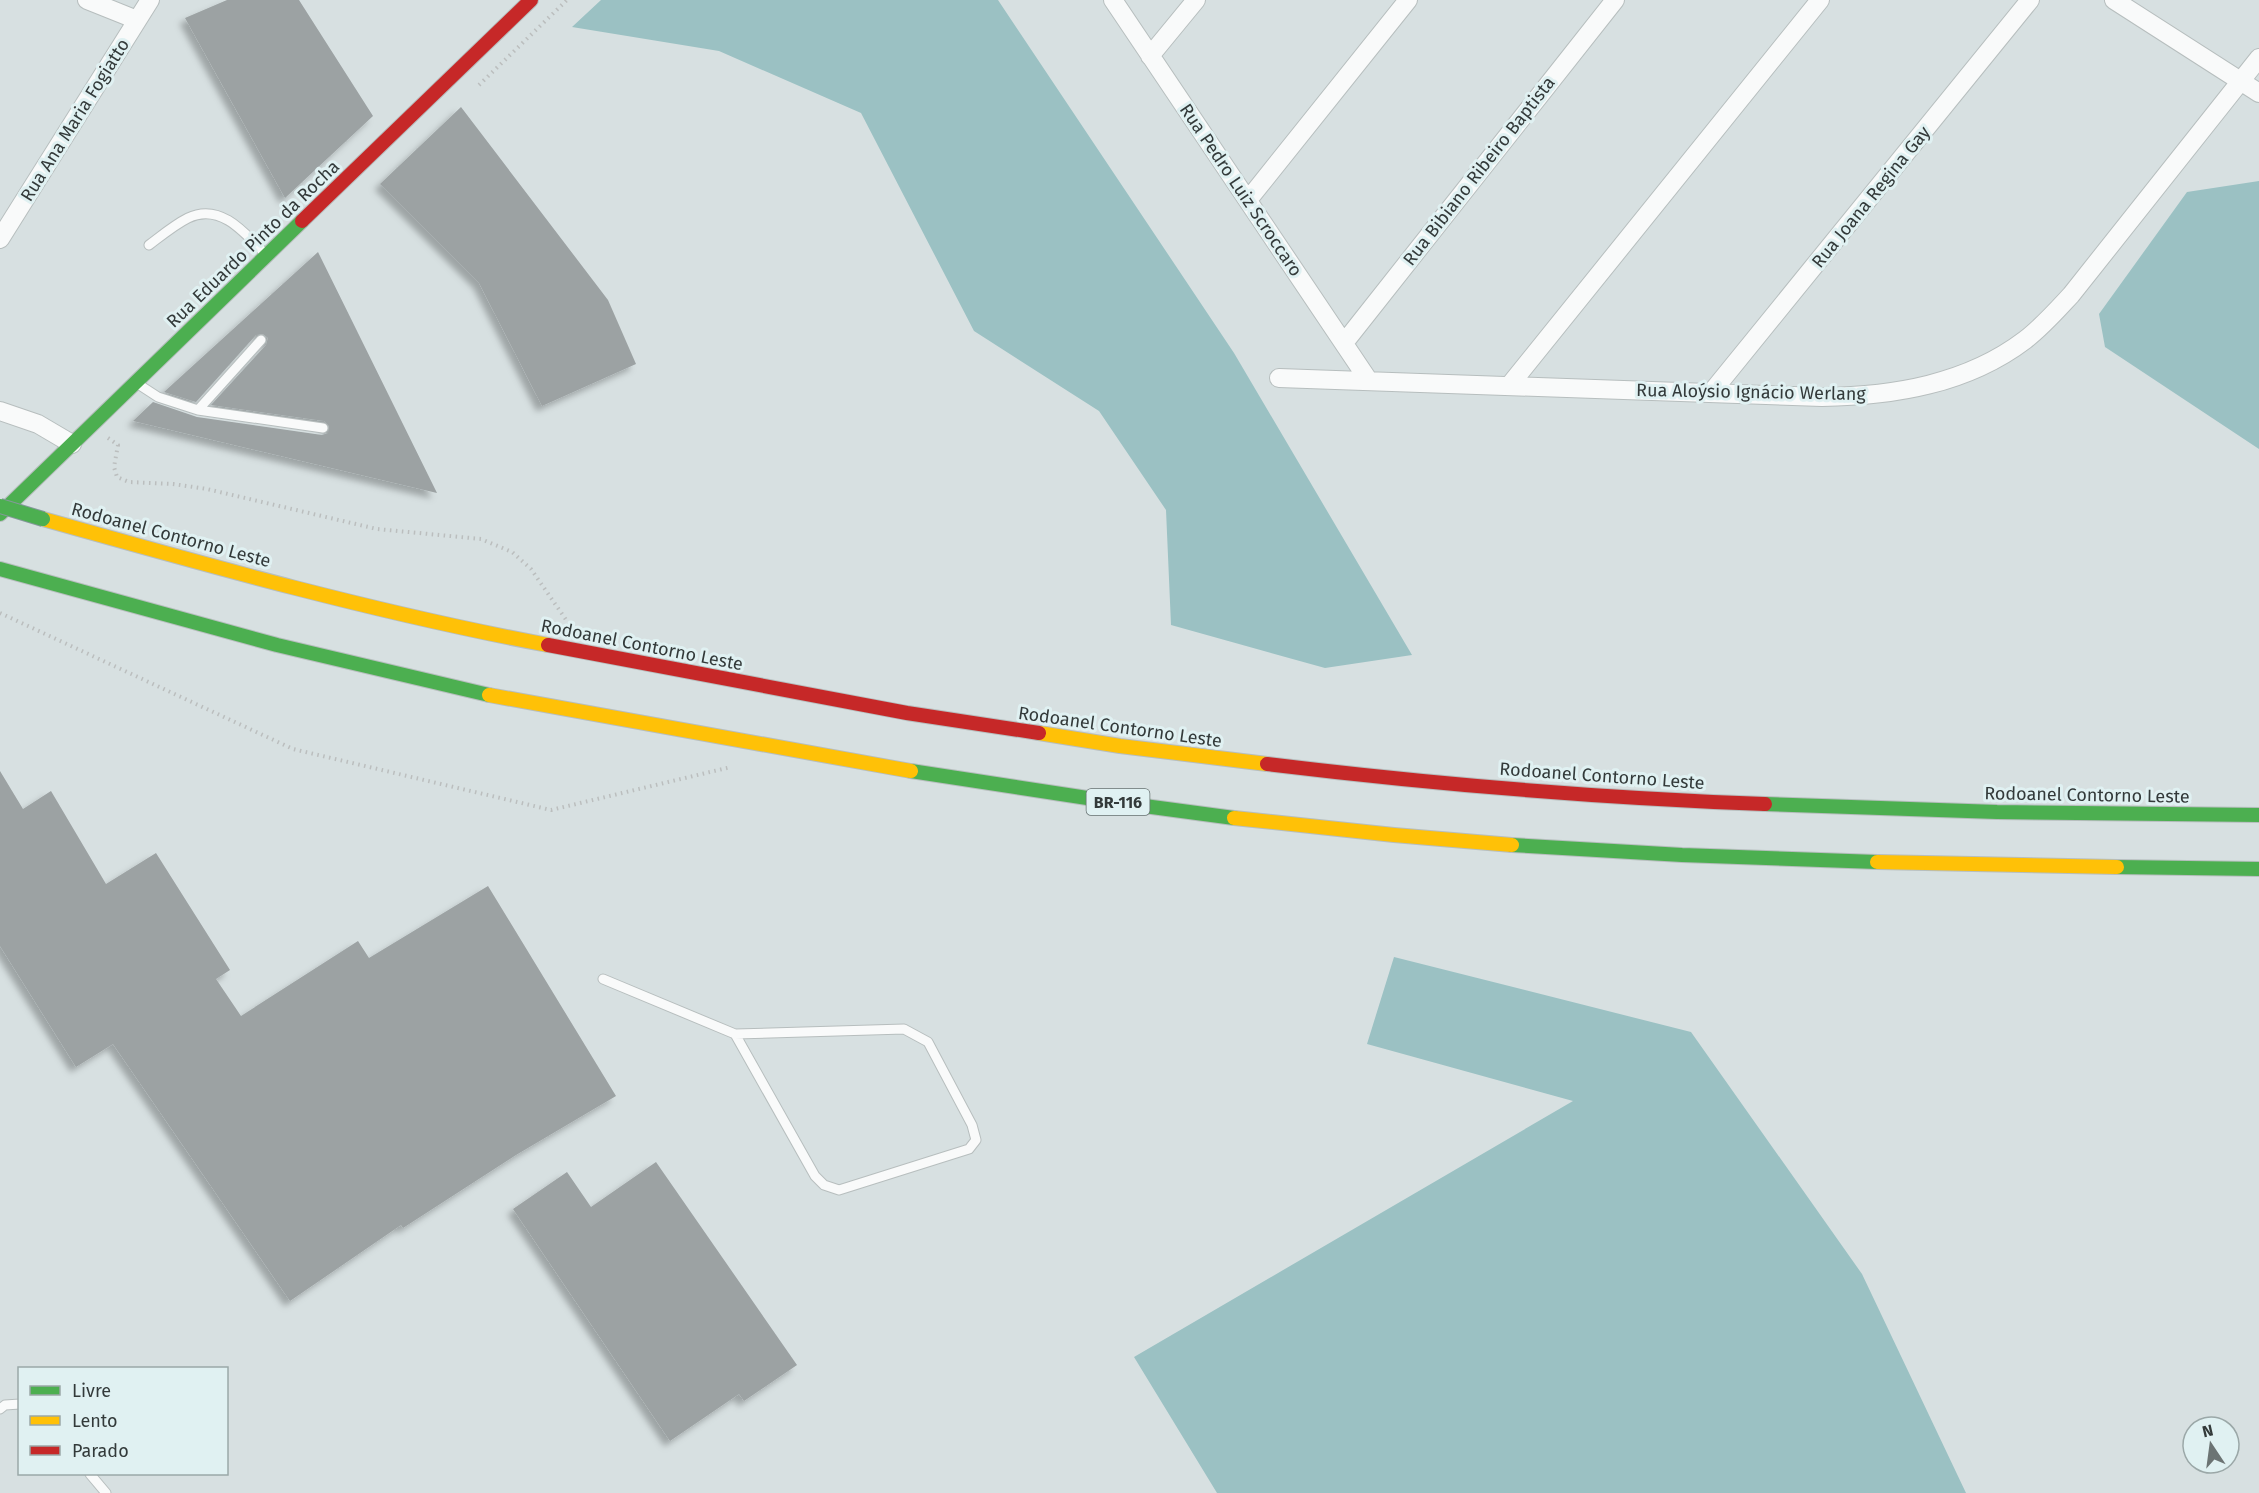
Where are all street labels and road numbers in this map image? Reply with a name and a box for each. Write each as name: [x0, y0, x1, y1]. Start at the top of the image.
street label: Rua Ana Maria Fogiatto: [16, 34, 134, 206]
street label: Rua Bibiano Ribeiro Baptista: [1398, 72, 1560, 270]
street label: Rua Pedro Luiz Scroccaro: [1175, 99, 1307, 281]
street label: Rua Joana Regina Gay: [1807, 121, 1935, 272]
street label: Rua Eduardo Pinto da Rocha: [162, 156, 344, 332]
street label: Rua Aloýsio Ignácio Werlang: [1636, 379, 1867, 405]
street label: Rodoanel Contorno Leste: [69, 498, 273, 572]
street label: Rodoanel Contorno Leste: [539, 615, 745, 675]
street label: Rodoanel Contorno Leste: [1017, 702, 1223, 752]
street label: Rodoanel Contorno Leste: [1499, 758, 1705, 794]
street label: Rodoanel Contorno Leste: [1984, 782, 2190, 808]
road number: BR-116: [1086, 789, 1150, 815]

